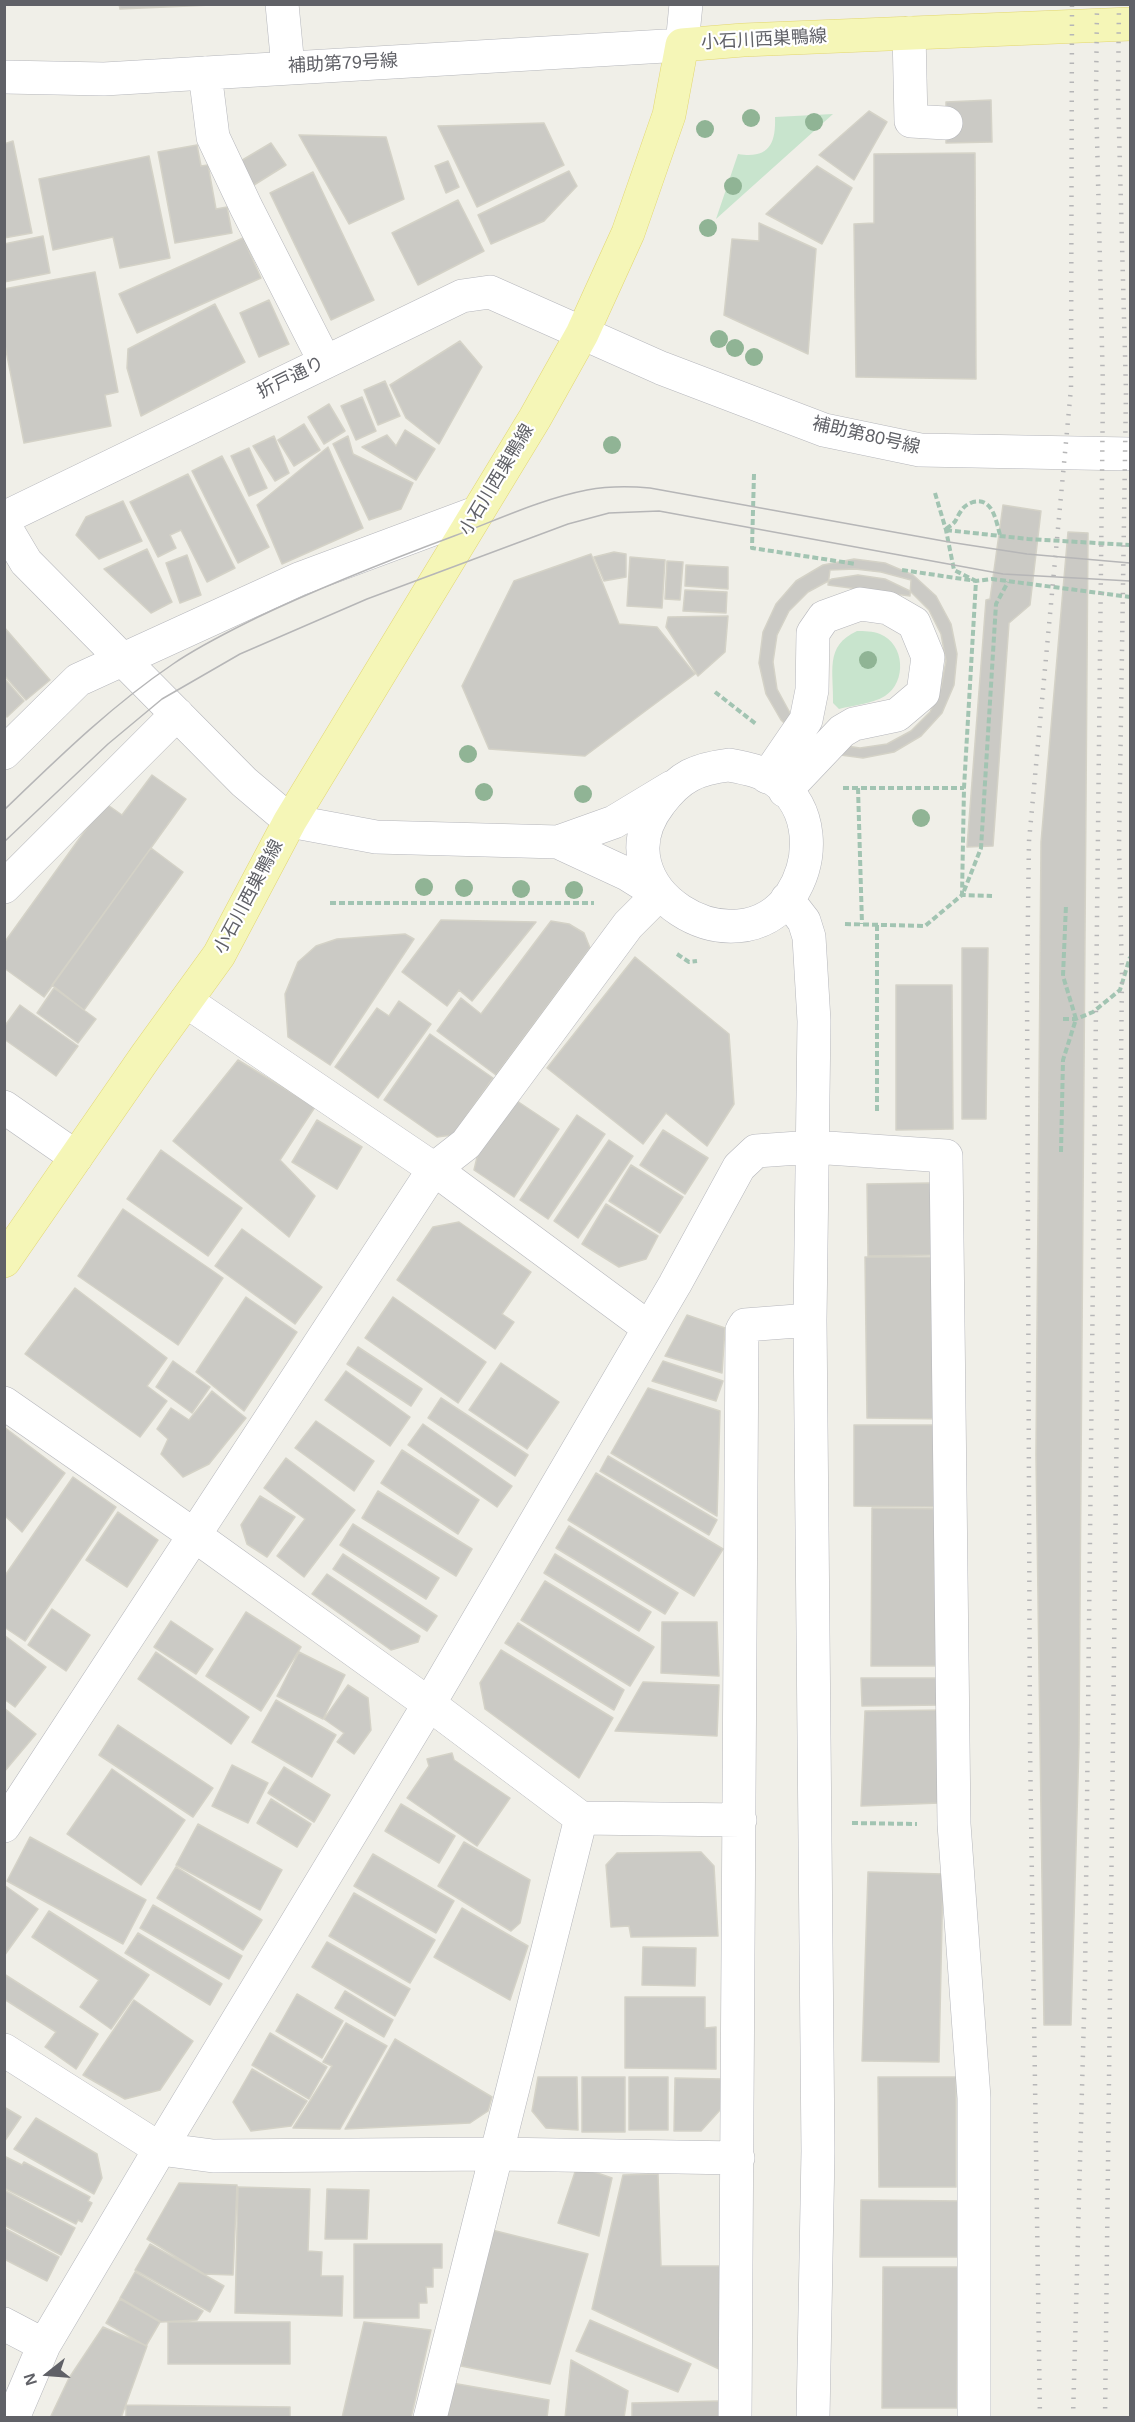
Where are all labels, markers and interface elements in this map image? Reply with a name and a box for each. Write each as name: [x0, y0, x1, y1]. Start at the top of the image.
street label: 小石川西巣鴨線: [701, 26, 827, 54]
street label: 補助第79号線: [287, 50, 399, 78]
street label: 折戸通り: [254, 353, 328, 403]
street label: 補助第80号線: [810, 413, 922, 459]
street label: 小石川西巣鴨線: [455, 420, 539, 540]
street label: 小石川西巣鴨線: [210, 836, 288, 958]
north arrow: [18, 2344, 78, 2404]
text: N: [20, 2371, 40, 2387]

